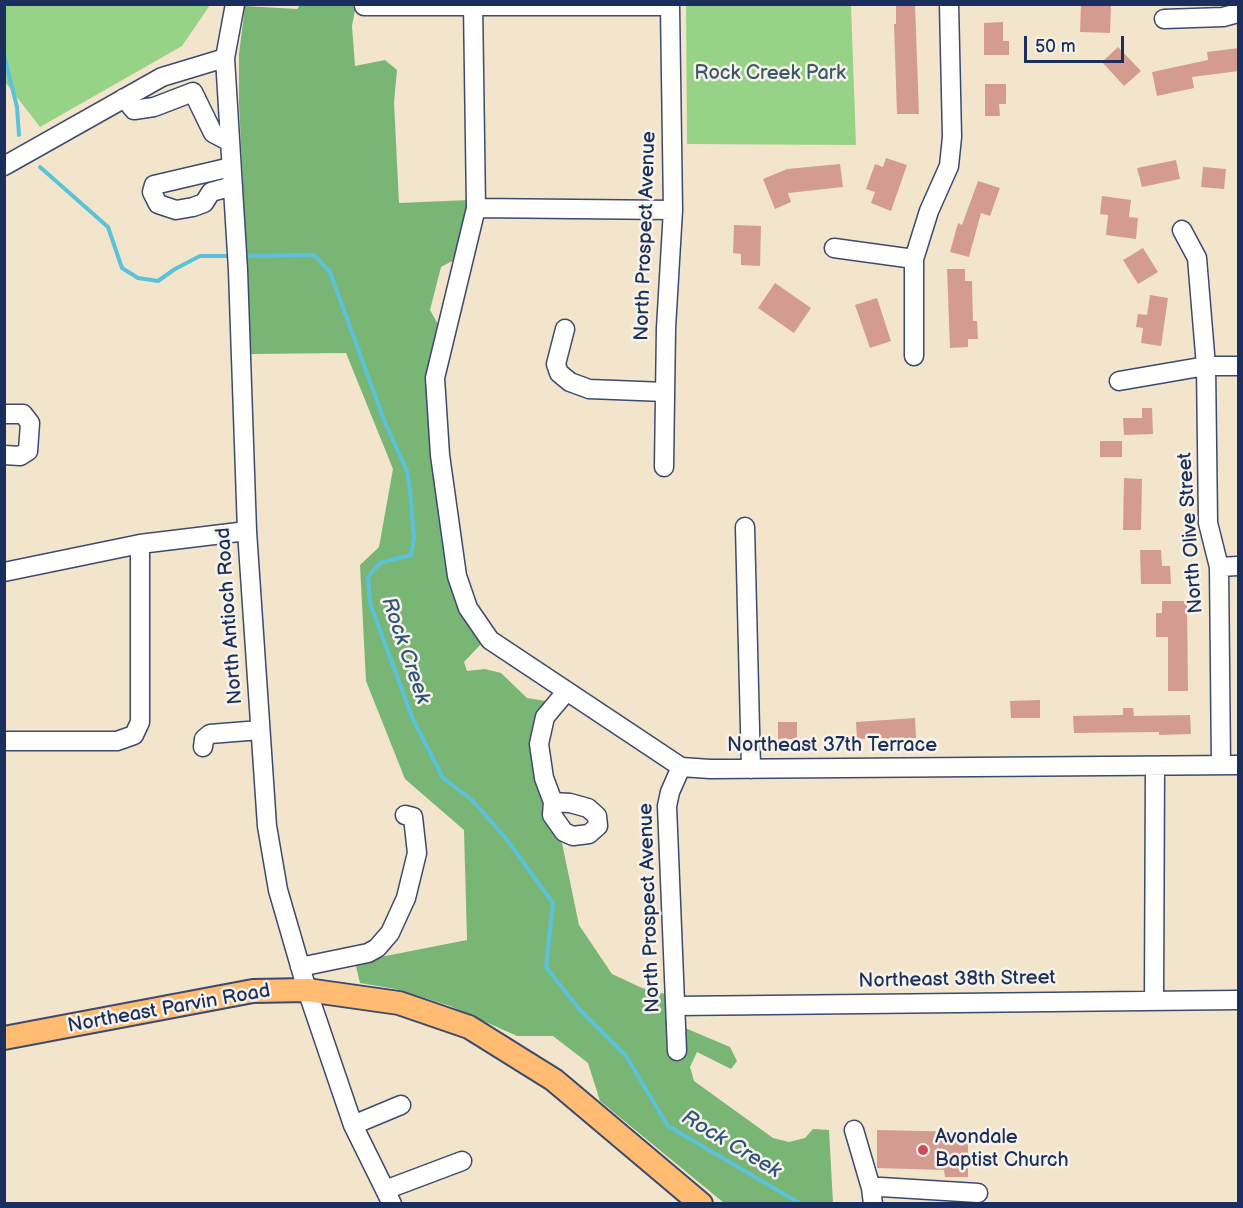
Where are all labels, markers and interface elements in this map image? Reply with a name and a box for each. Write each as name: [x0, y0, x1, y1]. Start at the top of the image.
scale bar: [1027, 24, 1128, 62]
text: 50 m: [1035, 36, 1076, 57]
park label: Rock Creek Park: [694, 62, 846, 86]
street label: North Prospect Avenue: [630, 131, 662, 341]
street label: North Olive Street: [1173, 452, 1209, 614]
street label: North Antioch Road: [212, 527, 248, 705]
water label: Rock Creek: [375, 594, 435, 708]
street label: Northeast 37th Terrace: [727, 734, 937, 758]
street label: North Prospect Avenue: [634, 803, 666, 1013]
street label: Northeast 38th Street: [858, 966, 1056, 994]
street label: Northeast Parvin Road: [66, 979, 272, 1039]
water label: Rock Creek: [677, 1106, 785, 1184]
place label: Avondale Baptist Church: [935, 1126, 1068, 1173]
marker: Avondale Baptist Church: [916, 1143, 930, 1157]

